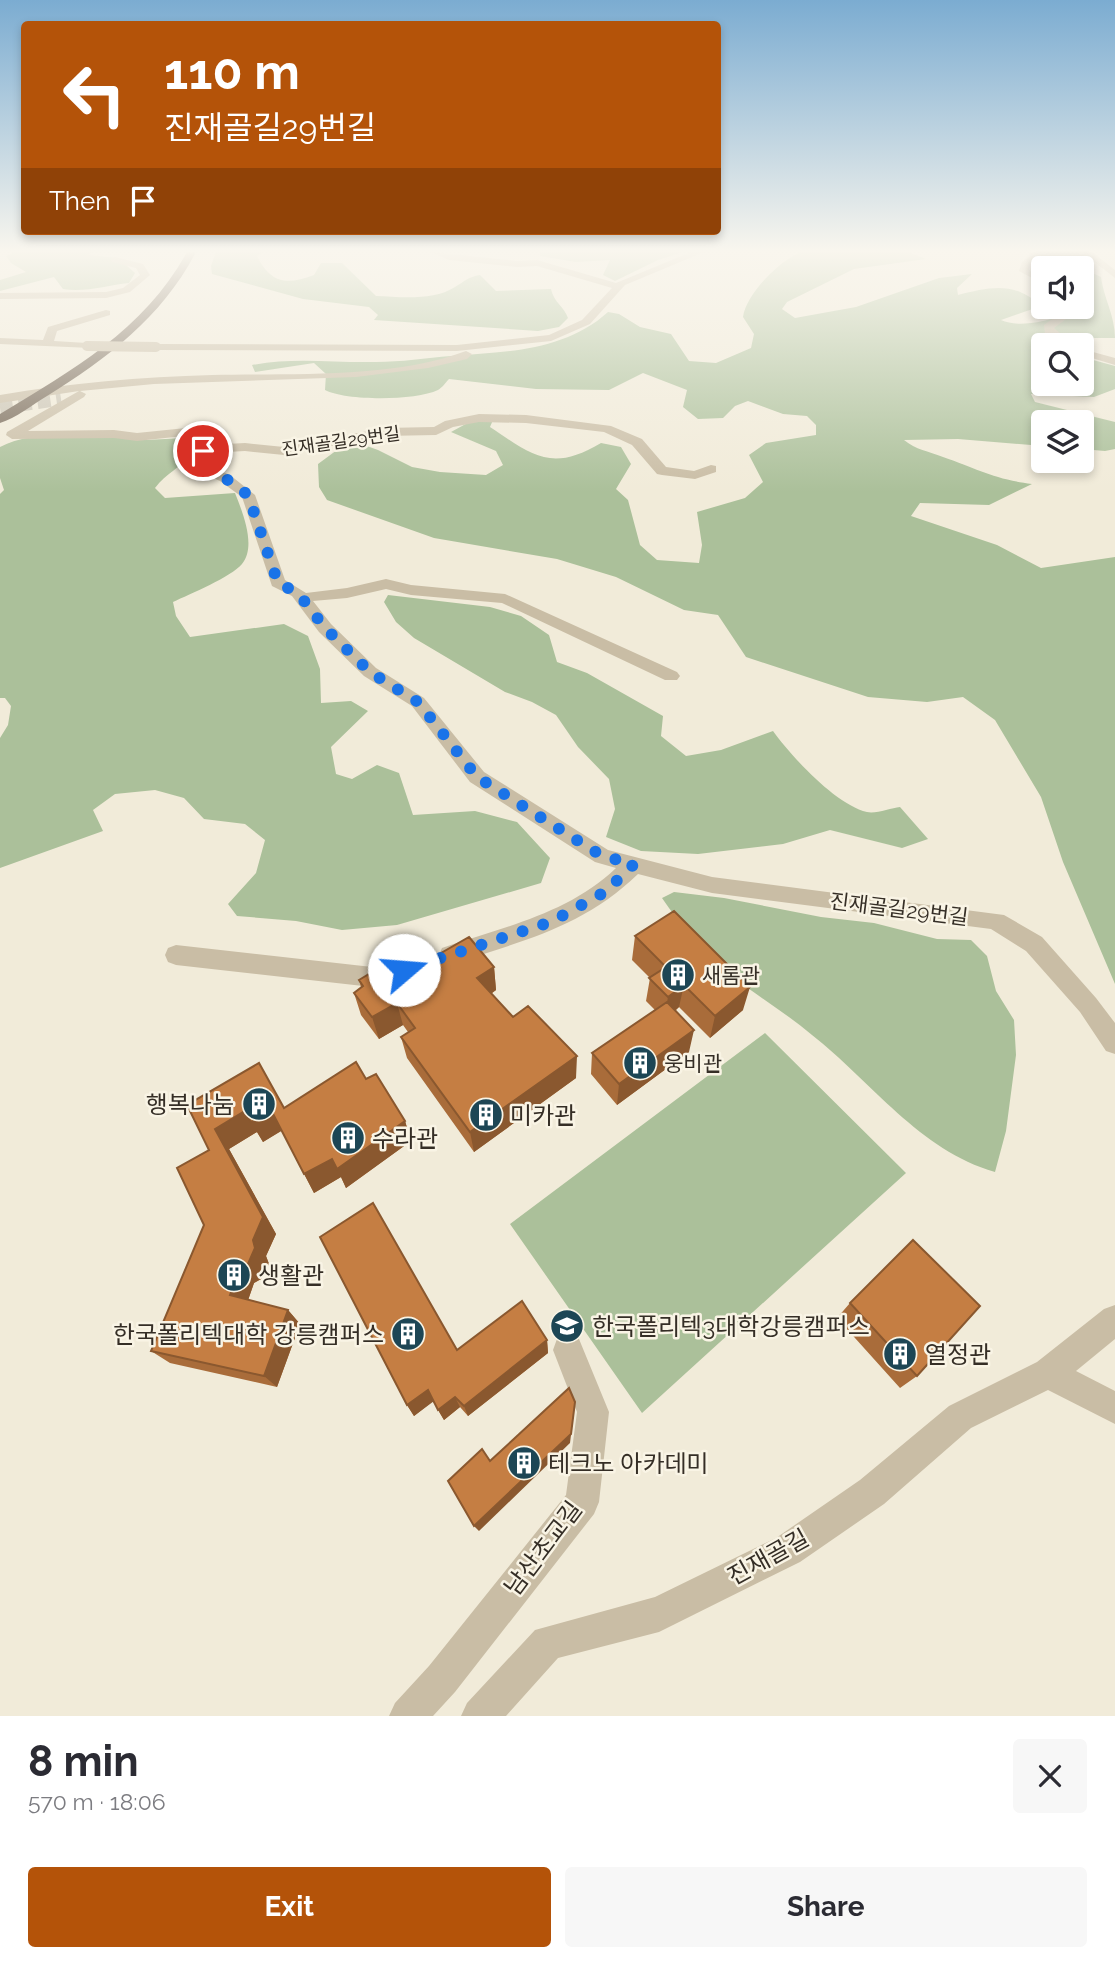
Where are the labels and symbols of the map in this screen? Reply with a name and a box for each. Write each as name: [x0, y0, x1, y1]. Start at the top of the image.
pin: [173, 421, 233, 481]
street label: 진재골길29번길: [280, 422, 402, 460]
street label: 진재골길29번길: [828, 888, 970, 930]
position arrow: [367, 933, 441, 1007]
building icon: 새롬관: [659, 956, 697, 994]
place label: 새롬관: [702, 963, 760, 988]
building icon: 웅비관: [621, 1044, 659, 1082]
place label: 웅비관: [664, 1051, 722, 1076]
building icon: 행복나눔: [240, 1085, 278, 1123]
place label: 행복나눔: [146, 1090, 234, 1119]
building icon: 미카관: [467, 1096, 505, 1134]
place label: 미카관: [510, 1101, 576, 1130]
building icon: 수라관: [329, 1119, 367, 1157]
place label: 수라관: [372, 1124, 438, 1153]
building icon: 생활관: [215, 1256, 253, 1294]
place label: 생활관: [258, 1261, 324, 1290]
school or university icon: 한국폴리텍3대학강릉캠퍼스: [548, 1307, 586, 1345]
place label: 한국폴리텍3대학강릉캠퍼스: [592, 1312, 870, 1341]
building icon: 한국폴리텍대학 강릉캠퍼스: [389, 1315, 427, 1353]
place label: 한국폴리텍대학 강릉캠퍼스: [113, 1320, 384, 1349]
building icon: 열정관: [881, 1335, 919, 1373]
place label: 열정관: [925, 1340, 991, 1369]
building icon: 테크노 아카데미: [505, 1444, 543, 1482]
place label: 테크노 아카데미: [548, 1449, 709, 1478]
street label: 남산초교길: [498, 1495, 588, 1601]
street label: 진재골길: [722, 1523, 814, 1591]

